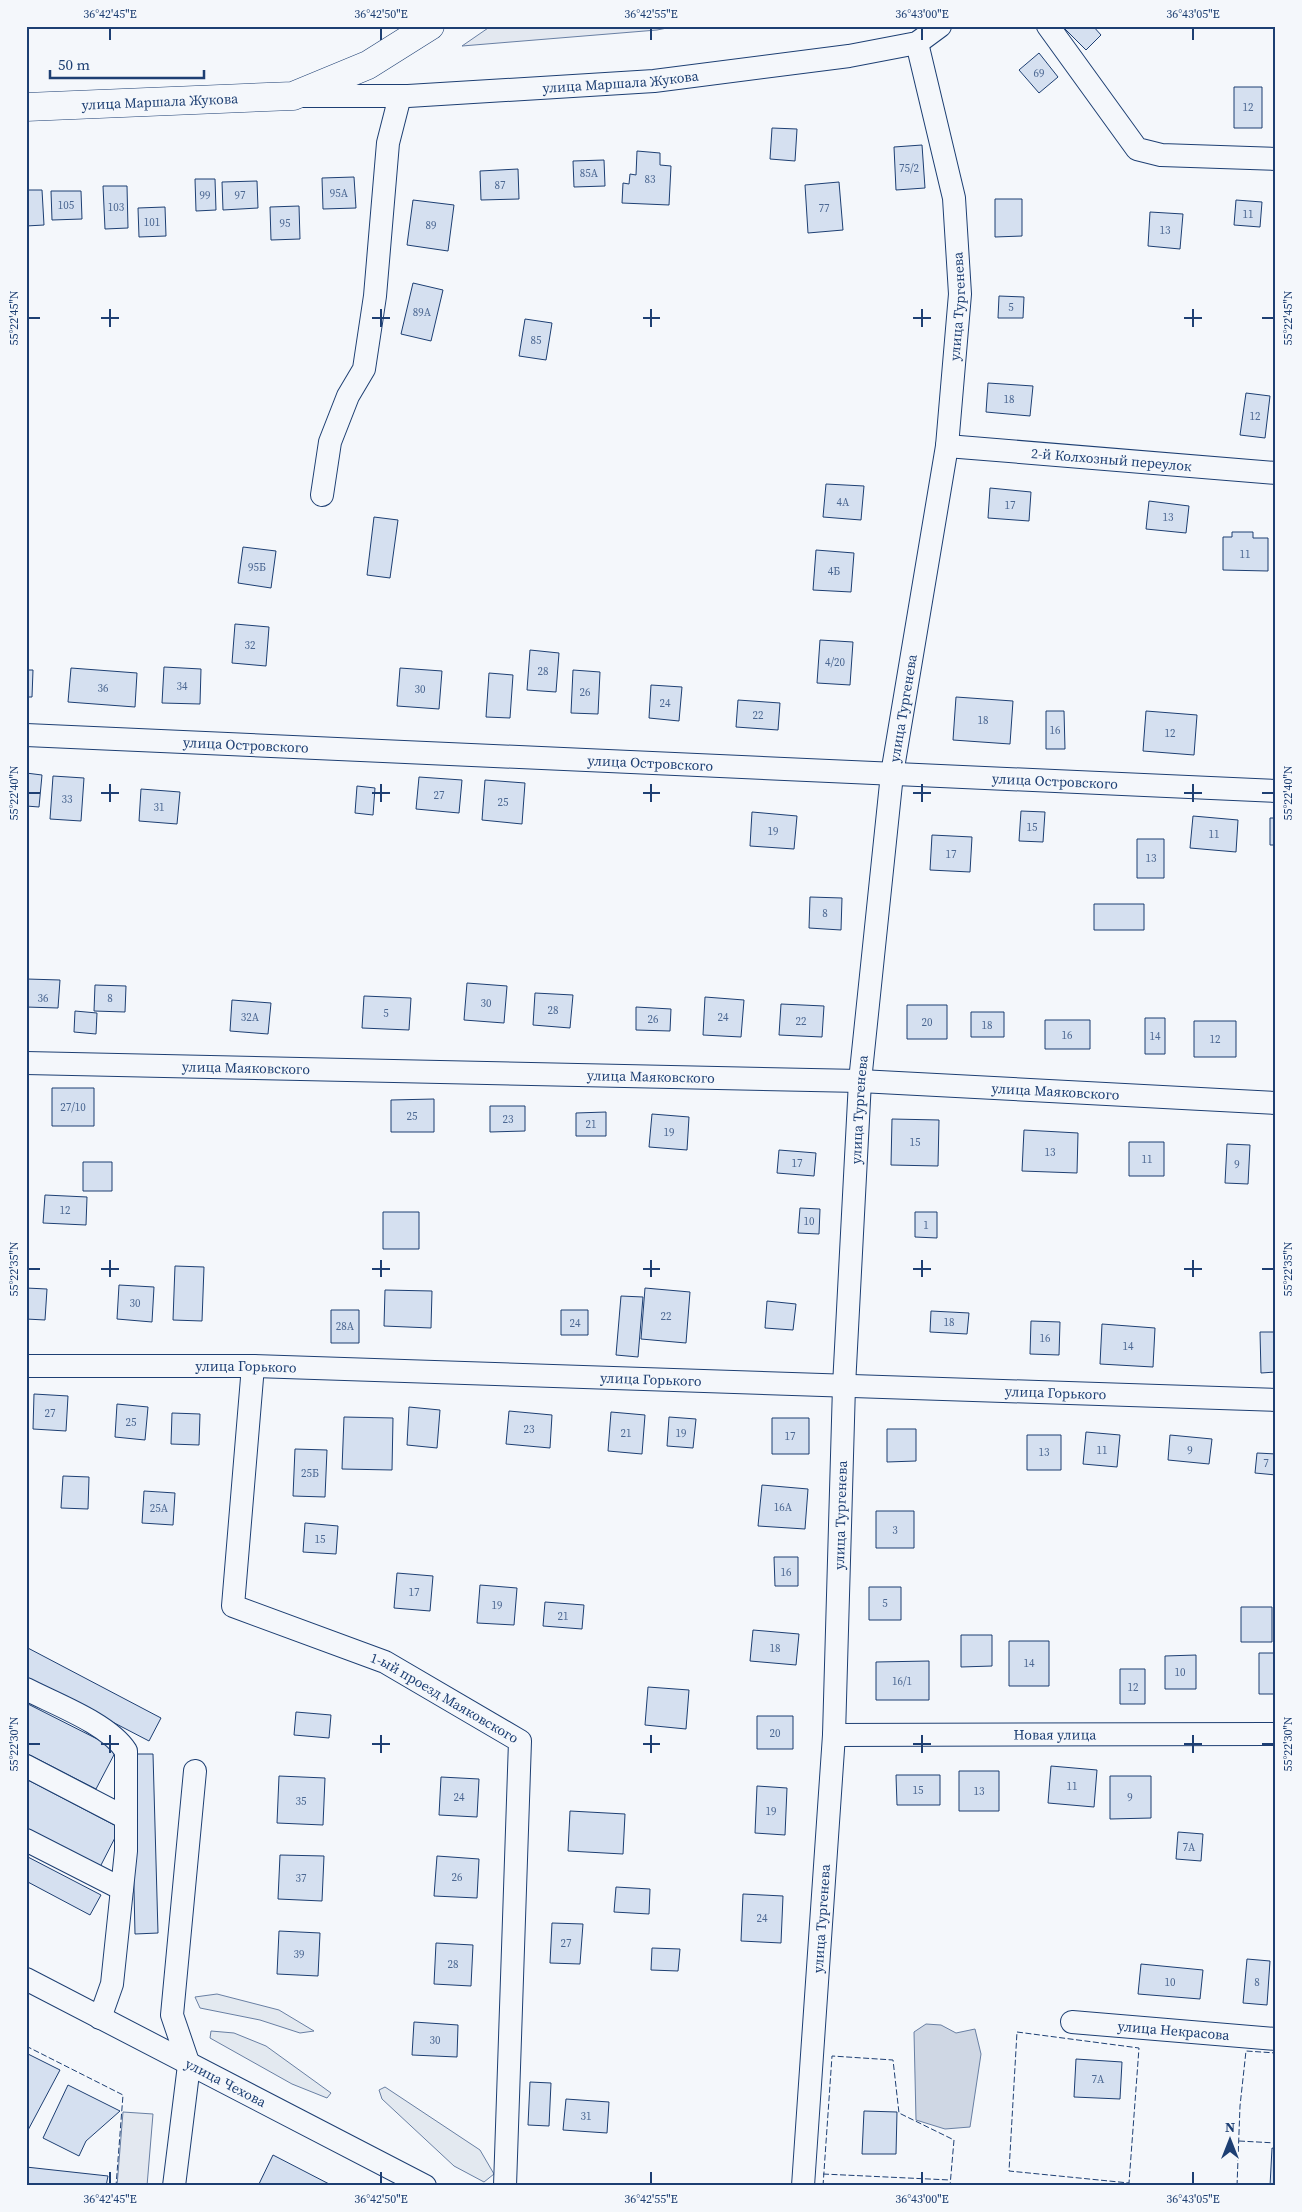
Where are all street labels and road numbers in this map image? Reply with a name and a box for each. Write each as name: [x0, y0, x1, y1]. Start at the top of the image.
street label: улица Маршала Жукова: [542, 65, 701, 98]
street label: улица Маршала Жукова: [81, 88, 239, 115]
street label: улица Тургенева: [944, 250, 970, 362]
street label: 2-й Колхозный переулок: [1030, 443, 1193, 476]
street label: улица Тургенева: [884, 652, 922, 764]
street label: улица Островского: [182, 732, 309, 758]
street label: улица Островского: [587, 750, 714, 776]
street label: улица Островского: [992, 768, 1119, 794]
street label: улица Тургенева: [846, 1053, 873, 1165]
street label: улица Маяковского: [182, 1056, 310, 1079]
street label: улица Маяковского: [587, 1065, 715, 1088]
street label: улица Маяковского: [991, 1078, 1120, 1105]
street label: улица Горького: [195, 1356, 297, 1377]
street label: улица Горького: [600, 1368, 702, 1391]
street label: улица Горького: [1005, 1381, 1107, 1404]
street label: улица Тургенева: [829, 1459, 852, 1570]
street label: 1-ый проезд Маяковского: [367, 1647, 523, 1748]
street label: Новая улица: [1013, 1724, 1097, 1745]
street label: улица Тургенева: [808, 1863, 835, 1974]
street label: улица Некрасова: [1117, 2016, 1231, 2045]
street label: улица Чехова: [182, 2053, 270, 2112]

